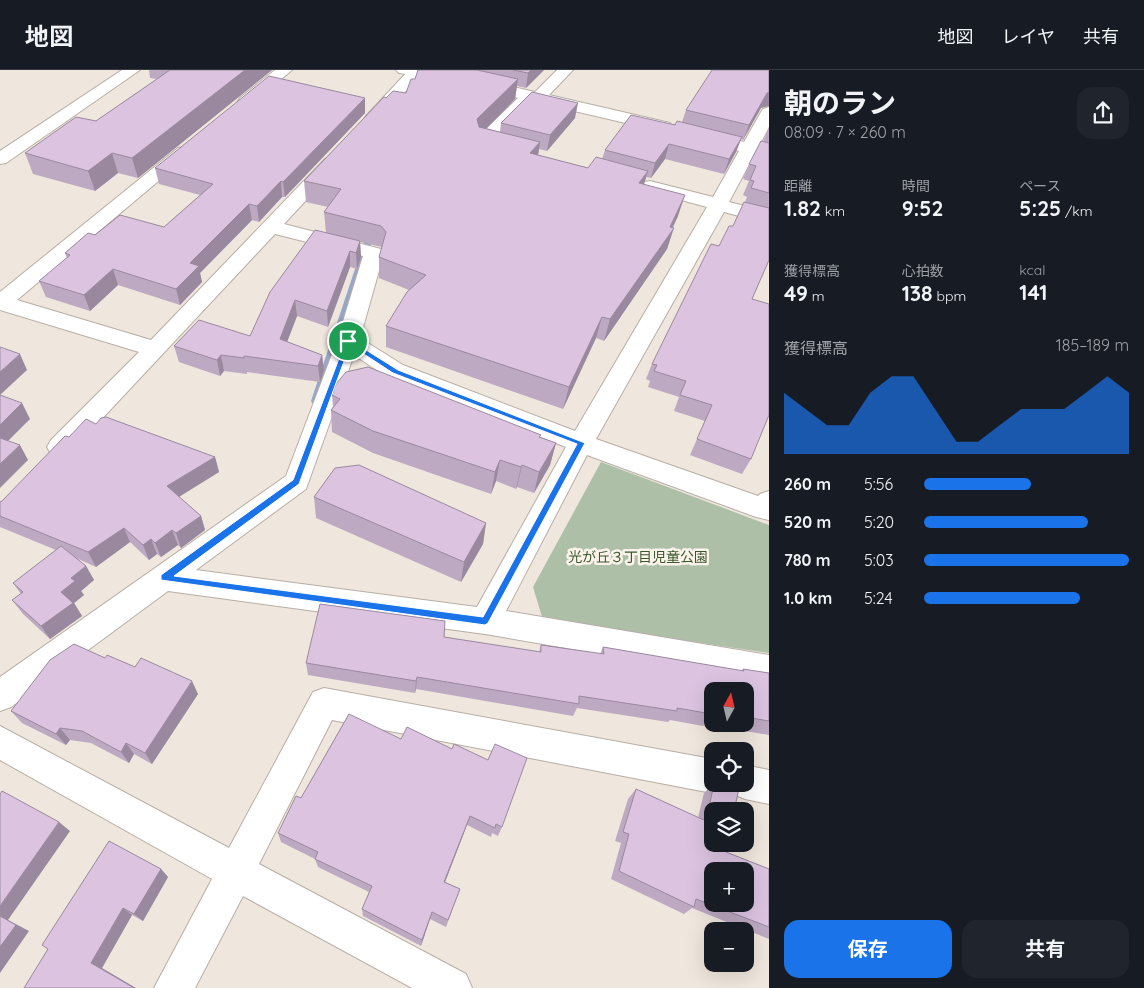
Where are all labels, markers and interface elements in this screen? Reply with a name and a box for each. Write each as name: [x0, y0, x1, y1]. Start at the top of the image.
text: 地図: [25, 21, 73, 51]
text: 地図: [938, 25, 974, 48]
text: レイヤ: [1002, 25, 1055, 48]
text: 共有: [1083, 25, 1119, 48]
text: 朝のラン: [784, 85, 896, 120]
button: share: [1077, 87, 1129, 139]
text: 08:09 · 7 × 260 m: [784, 122, 906, 142]
text: 距離: [784, 177, 812, 195]
text: 時間: [902, 177, 930, 195]
text: ペース: [1019, 177, 1061, 195]
text: 1.82: [784, 195, 821, 221]
text: 9:52: [902, 195, 943, 221]
text: 5:25: [1019, 195, 1061, 221]
text: km: [821, 202, 845, 220]
text: /km: [1061, 202, 1093, 220]
text: kcal: [1019, 261, 1045, 279]
text: 獲得標高: [784, 262, 840, 280]
text: 心拍数: [902, 262, 944, 280]
text: 141: [1019, 279, 1047, 305]
text: 49: [784, 280, 808, 306]
text: 138: [902, 280, 933, 306]
text: m: [808, 287, 824, 305]
text: bpm: [933, 287, 966, 305]
pin: [327, 320, 369, 362]
icon: arrive: [334, 327, 362, 355]
text: 185–189 m: [1056, 335, 1129, 355]
text: 獲得標高: [784, 338, 848, 358]
text: 260 m: [784, 474, 831, 494]
text: 5:56: [864, 474, 893, 494]
text: 520 m: [784, 512, 831, 532]
text: 5:20: [864, 512, 894, 532]
park label: 光が丘３丁目児童公園: [568, 548, 708, 566]
text: 780 m: [784, 550, 831, 570]
text: 5:03: [864, 550, 894, 570]
text: 1.0 km: [784, 588, 832, 608]
text: 5:24: [864, 588, 893, 608]
north arrow: [704, 682, 754, 732]
map controls: [704, 682, 754, 972]
button: locate: [704, 742, 754, 792]
button: layers: [704, 802, 754, 852]
button: +: [704, 862, 754, 912]
button: 保存: [784, 920, 952, 978]
button: 共有: [962, 920, 1129, 978]
button: −: [704, 922, 754, 972]

